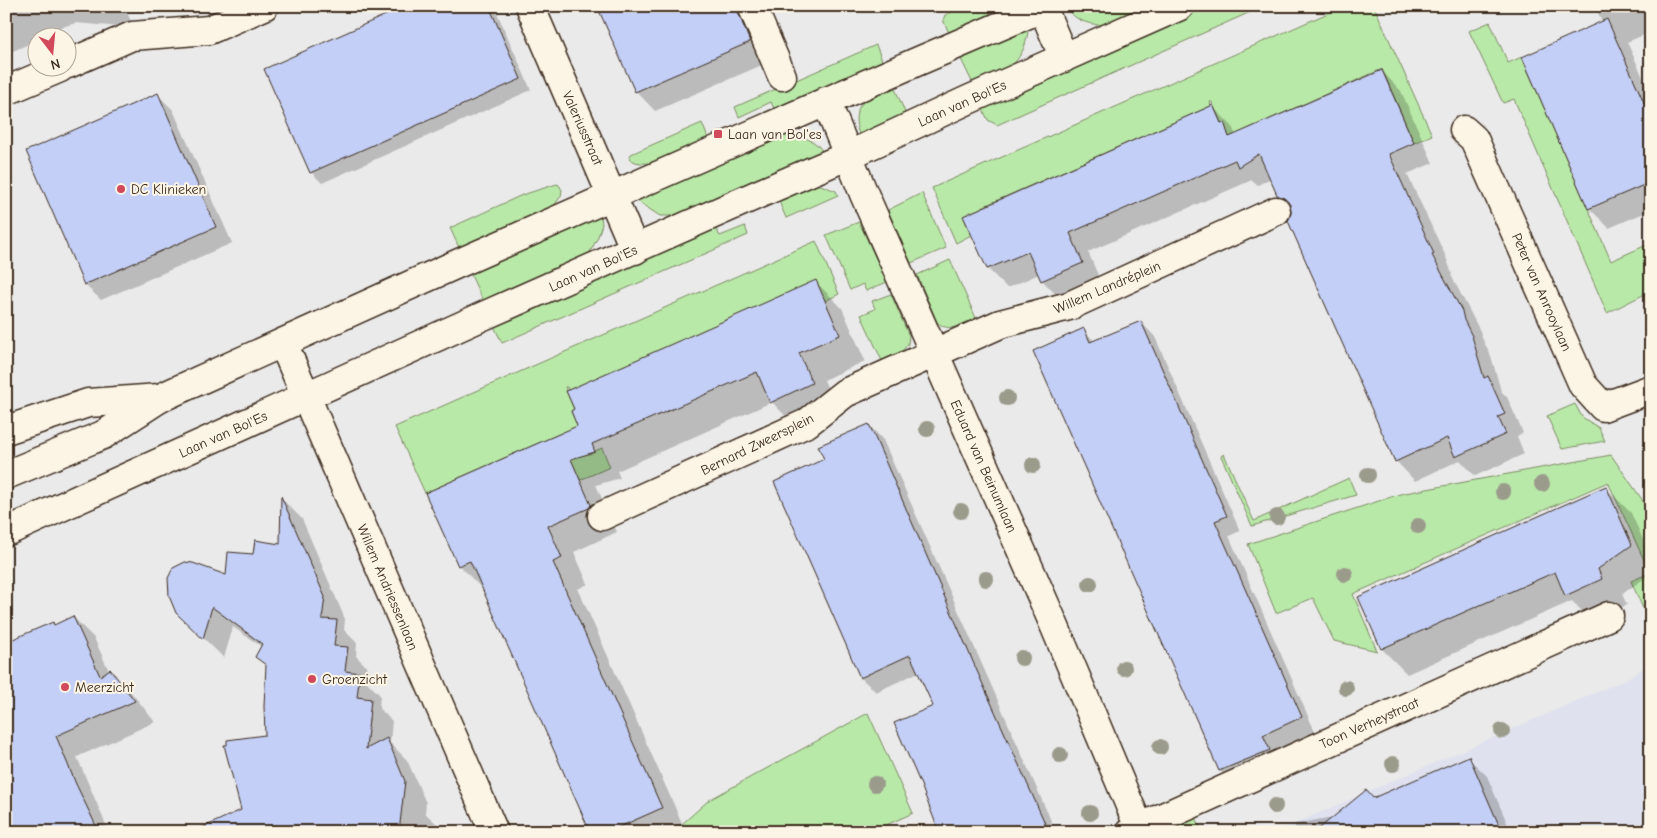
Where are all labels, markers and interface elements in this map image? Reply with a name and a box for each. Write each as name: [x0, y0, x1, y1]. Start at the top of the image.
north arrow: [28, 28, 78, 78]
text: N: [49, 55, 62, 73]
street label: Laan van Bol'Es: [915, 76, 1009, 131]
street label: Valeriusstraat: [559, 89, 607, 169]
place label: Laan van Bol'es: [728, 126, 822, 143]
marker: Laan van Bol'es: [712, 128, 724, 140]
place label: DC Klinieken: [131, 181, 206, 198]
marker: DC Klinieken: [115, 183, 127, 195]
street label: Peter van Anrooylaan: [1508, 230, 1575, 354]
street label: Laan van Bol'Es: [546, 241, 640, 296]
street label: Willem Landréplein: [1051, 257, 1163, 318]
street label: Eduard van Beinumlaan: [947, 397, 1020, 535]
street label: Laan van Bol'Es: [176, 407, 270, 462]
street label: Bernard Zweersplein: [698, 410, 816, 479]
street label: Willem Andriessenlaan: [353, 522, 422, 653]
place label: Groenzicht: [322, 671, 388, 688]
marker: Groenzicht: [306, 673, 318, 685]
place label: Meerzicht: [75, 679, 135, 696]
marker: Meerzicht: [59, 681, 71, 693]
street label: Toon Verheystraat: [1317, 694, 1422, 753]

